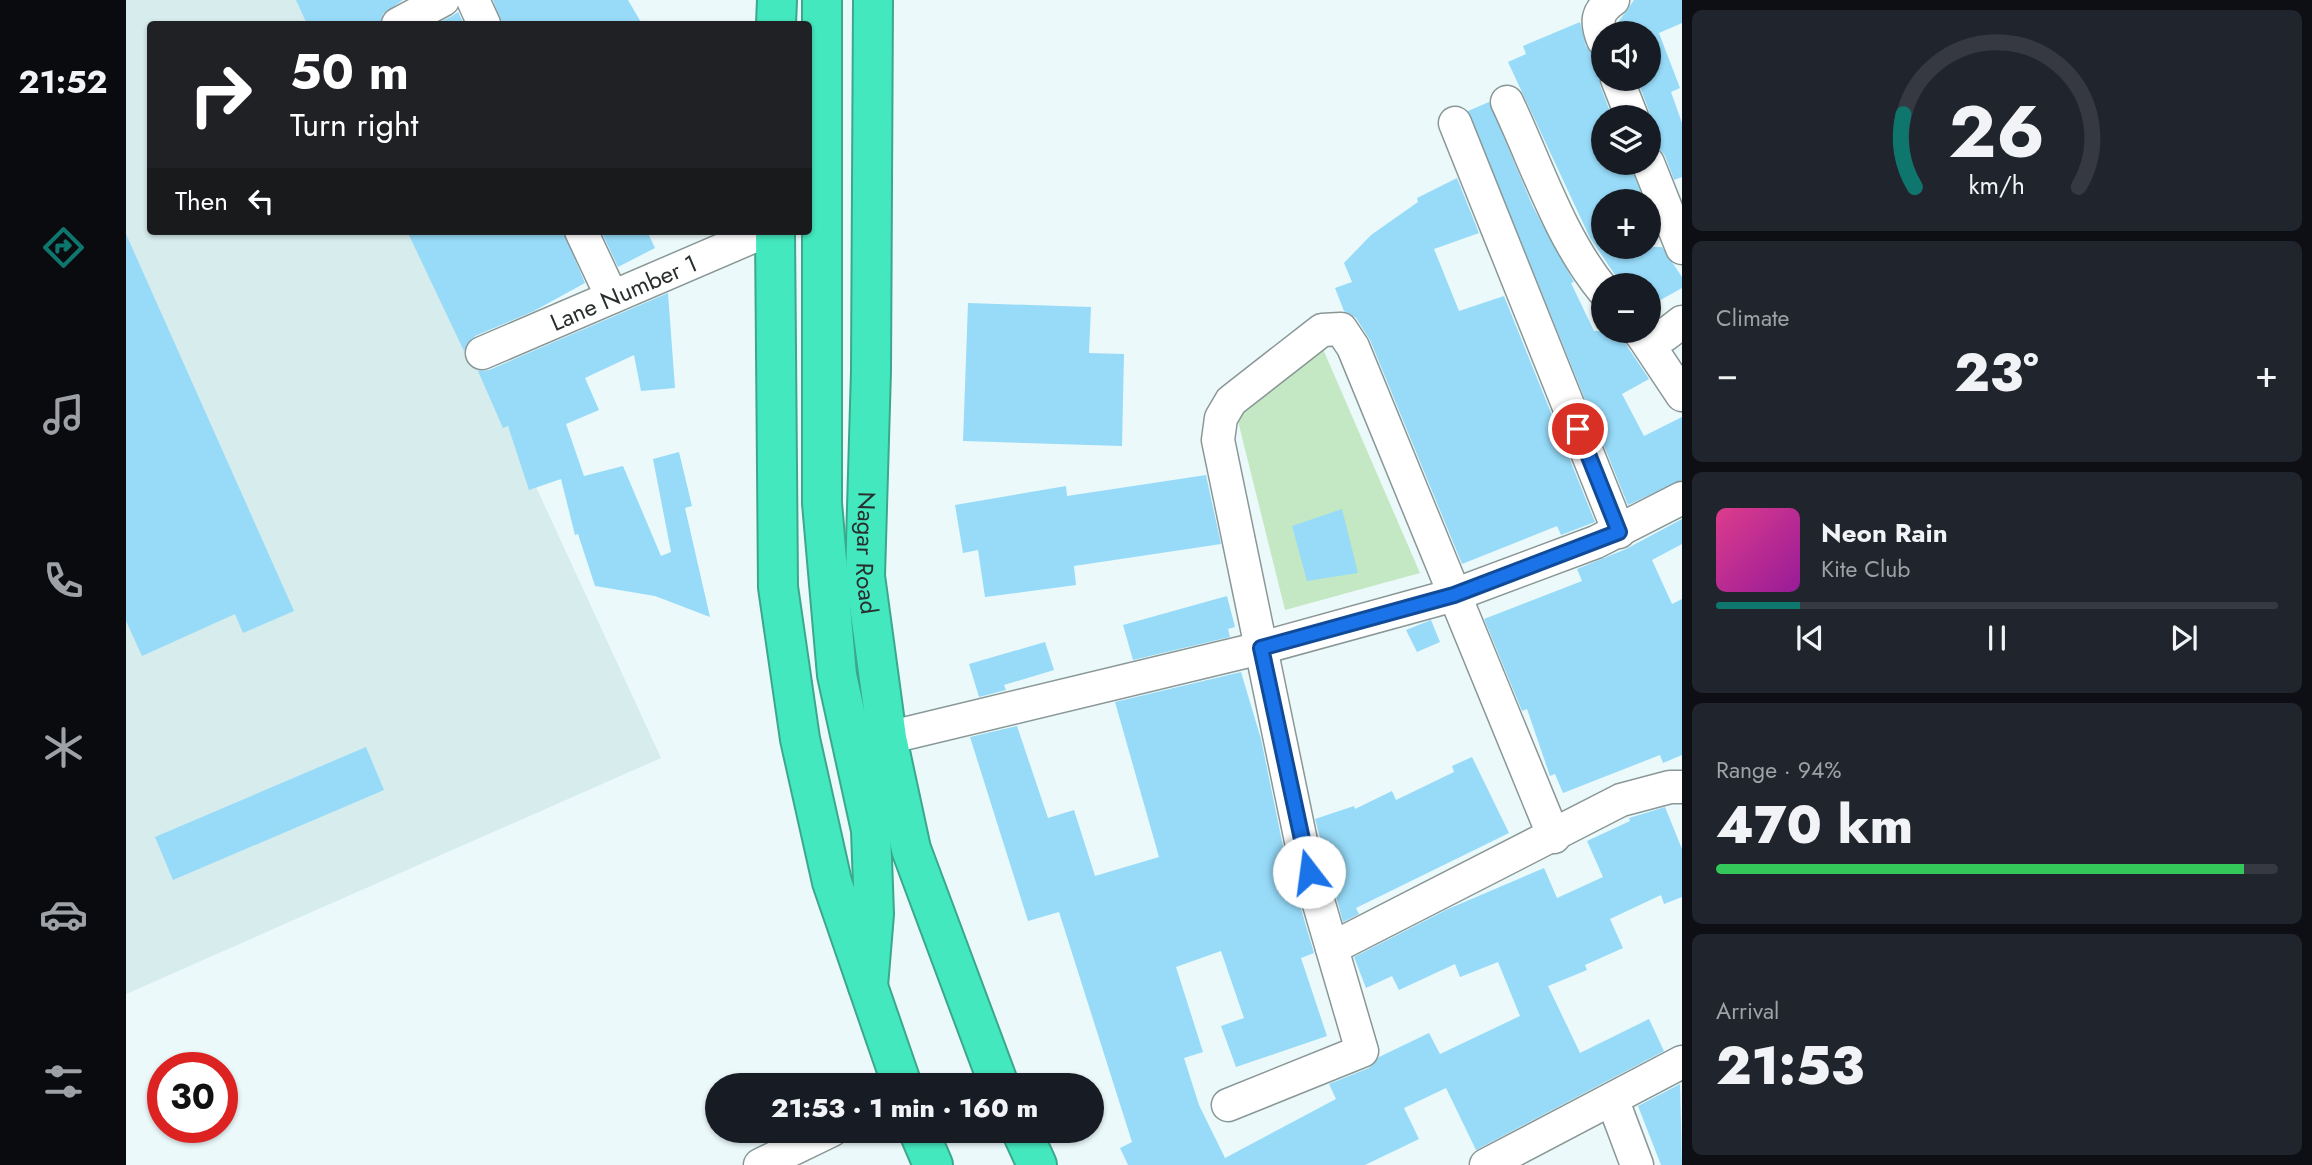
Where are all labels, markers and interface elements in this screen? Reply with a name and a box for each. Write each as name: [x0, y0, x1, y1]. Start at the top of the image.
map controls: [1591, 21, 1661, 343]
button: sound: [1591, 21, 1661, 91]
text: 50 m: [290, 37, 409, 107]
icon: right: [175, 49, 266, 140]
text: 21:52: [18, 59, 108, 105]
text: 26: [1949, 79, 2045, 184]
text: Turn right: [290, 102, 419, 148]
button: layers: [1591, 105, 1661, 175]
text: km/h: [1969, 166, 2025, 202]
text: Then: [175, 182, 228, 220]
icon: left: [242, 182, 280, 220]
button: +: [1591, 189, 1661, 259]
icon: directions: [39, 223, 88, 272]
street label: Lane Number 1: [545, 245, 702, 339]
button: −: [1591, 273, 1661, 343]
text: Climate: [1716, 301, 1789, 335]
text: 23°: [1954, 335, 2039, 411]
text: −: [1716, 346, 1738, 401]
text: +: [2255, 346, 2278, 401]
icon: music: [39, 390, 88, 439]
pin: [1548, 399, 1608, 459]
icon: arrive: [1559, 410, 1597, 448]
street label: Nagar Road: [847, 491, 887, 616]
text: Neon Rain: [1821, 514, 1948, 552]
text: Kite Club: [1821, 552, 1910, 586]
icon: phone: [39, 556, 88, 605]
icon: previous: [1791, 619, 1829, 657]
icon: pause: [1978, 619, 2016, 657]
icon: next: [2165, 619, 2203, 657]
icon: climate: [39, 723, 88, 772]
text: Range · 94%: [1716, 753, 1842, 787]
text: 470 km: [1716, 787, 1913, 863]
position arrow: [1272, 835, 1346, 909]
icon: car: [39, 890, 88, 939]
text: Arrival: [1716, 994, 1779, 1028]
text: 21:53: [1716, 1028, 1864, 1104]
speed limit sign: 30: [147, 1052, 238, 1143]
icon: filters: [39, 1057, 88, 1106]
text: 21:53 · 1 min · 160 m: [771, 1089, 1038, 1127]

